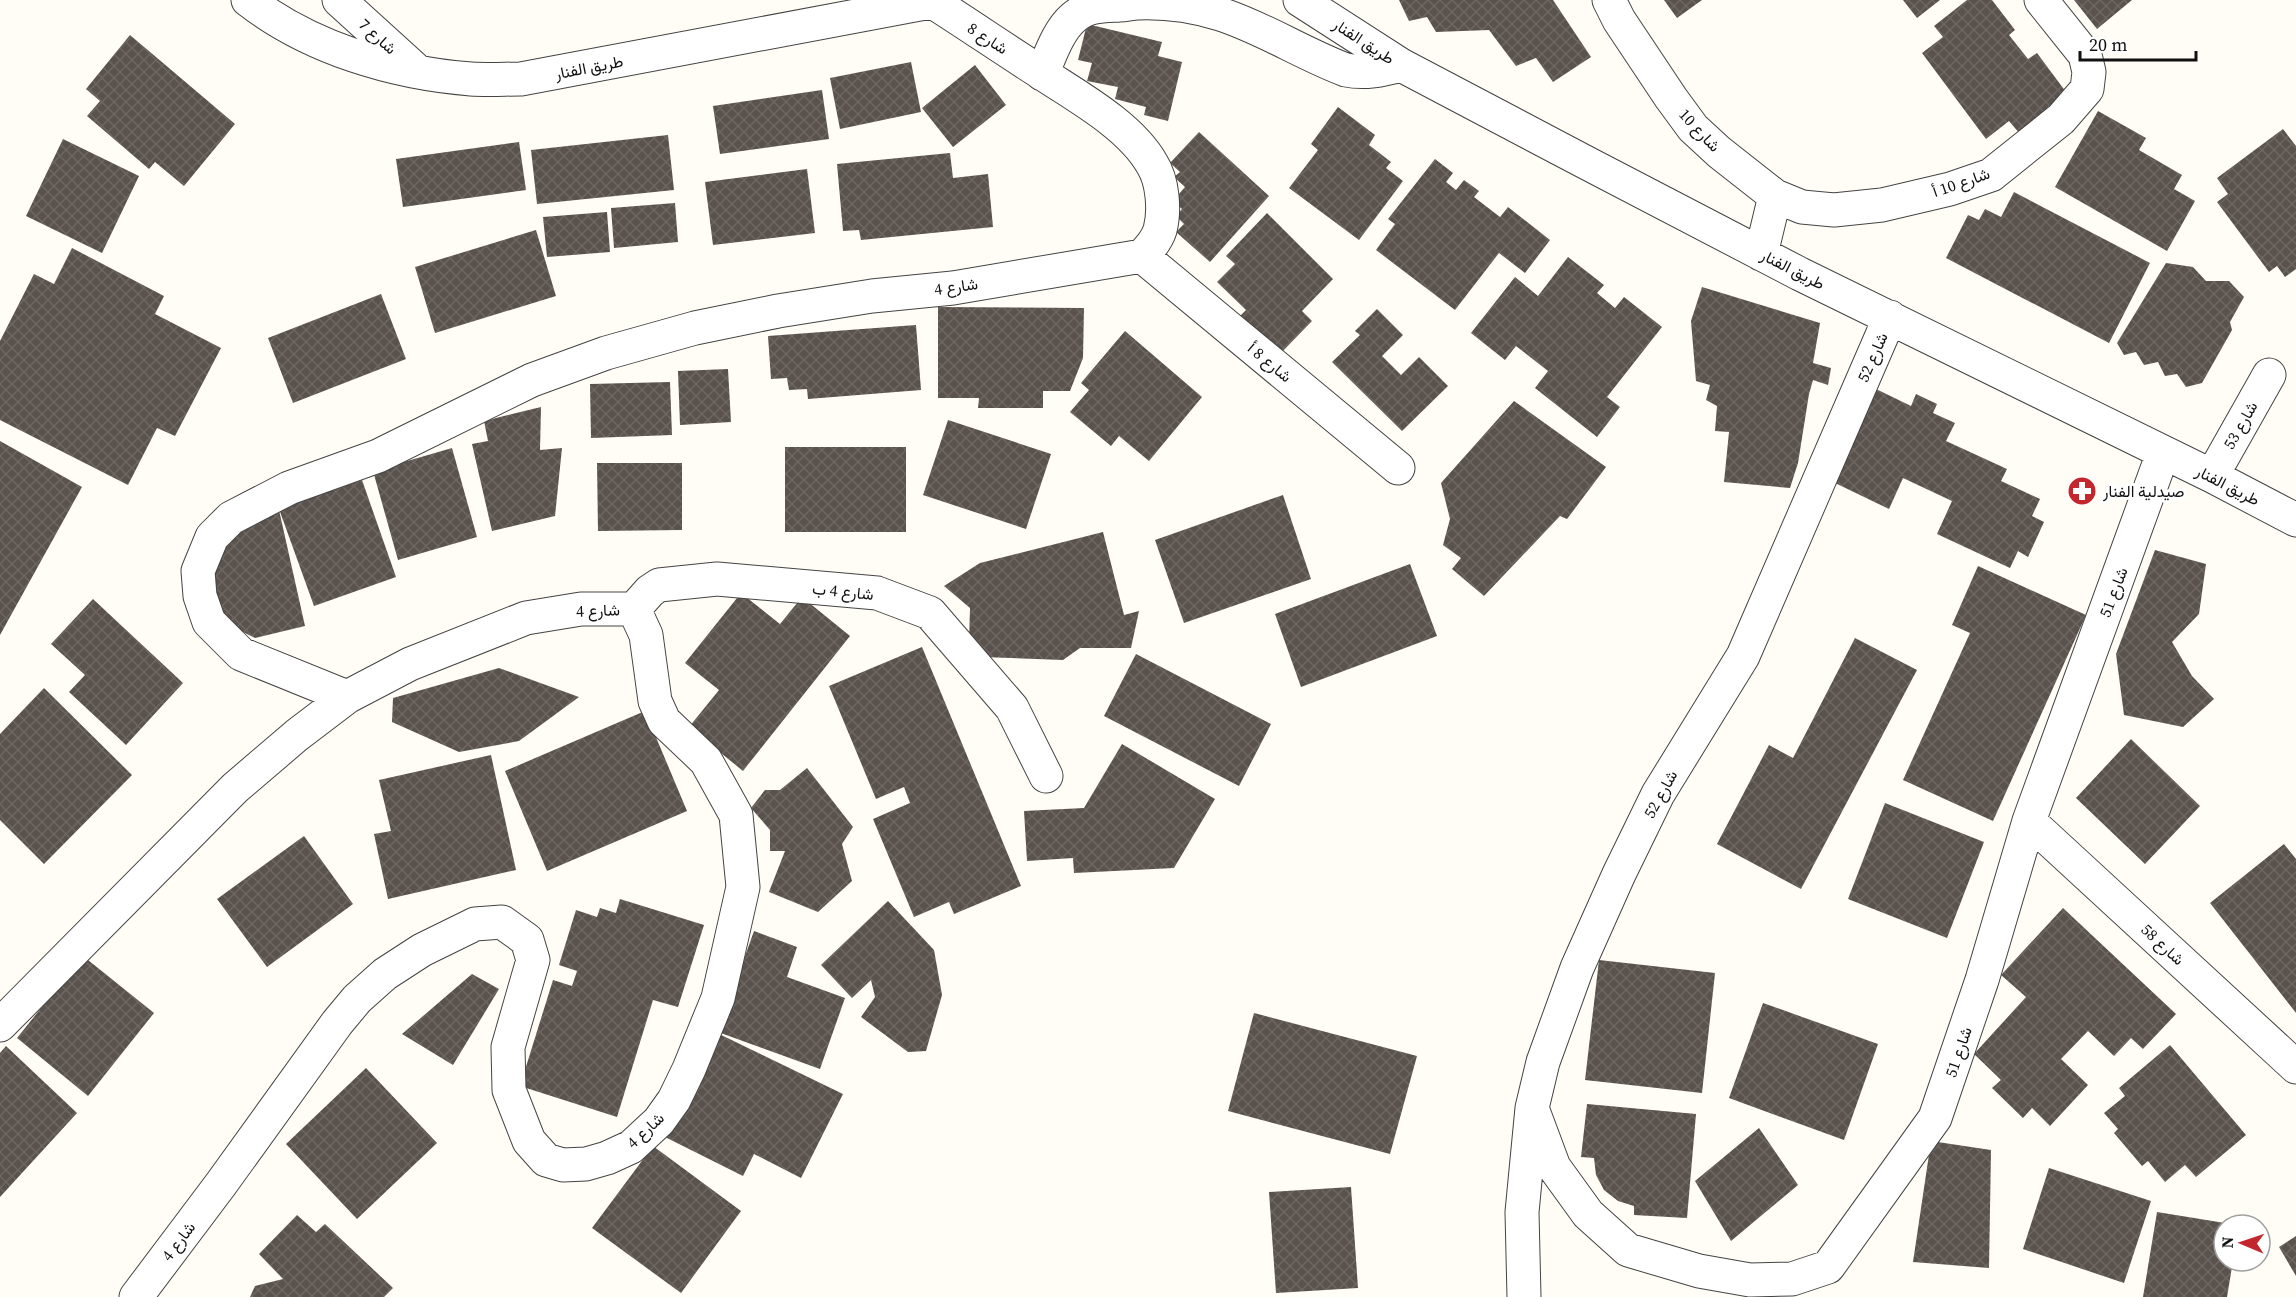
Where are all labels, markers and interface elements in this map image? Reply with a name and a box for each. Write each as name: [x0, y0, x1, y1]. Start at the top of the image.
street label: طريق الفنار: [1328, 12, 1399, 69]
street label: شارع 7: [354, 13, 402, 60]
street label: شارع 8: [963, 17, 1012, 60]
scale bar: [2080, 24, 2196, 62]
text: 20 m: [2089, 32, 2127, 57]
street label: طريق الفنار: [552, 50, 625, 85]
street label: شارع 10: [1674, 104, 1726, 157]
street label: شارع 10 أ: [1929, 162, 1993, 203]
street label: طريق الفنار: [1756, 243, 1829, 294]
street label: شارع 4: [933, 272, 979, 301]
street label: شارع 52: [1851, 329, 1894, 386]
street label: شارع 8 أ: [1243, 337, 1297, 388]
street label: شارع 53: [2217, 397, 2263, 453]
street label: طريق الفنار: [2191, 459, 2264, 510]
pharmacy icon: صيدلية الفنار: [2066, 475, 2098, 507]
place label: صيدلية الفنار: [2102, 480, 2184, 502]
street label: شارع 51: [2093, 564, 2134, 621]
street label: شارع 4 ب: [811, 577, 875, 606]
street label: شارع 4: [576, 598, 620, 623]
street label: شارع 52: [1638, 766, 1683, 823]
street label: شارع 58: [2136, 918, 2189, 970]
street label: شارع 51: [1939, 1024, 1978, 1080]
street label: شارع 4: [621, 1107, 669, 1154]
north arrow: [2212, 1213, 2272, 1273]
street label: شارع 4: [156, 1217, 201, 1266]
text: N: [2216, 1236, 2238, 1249]

